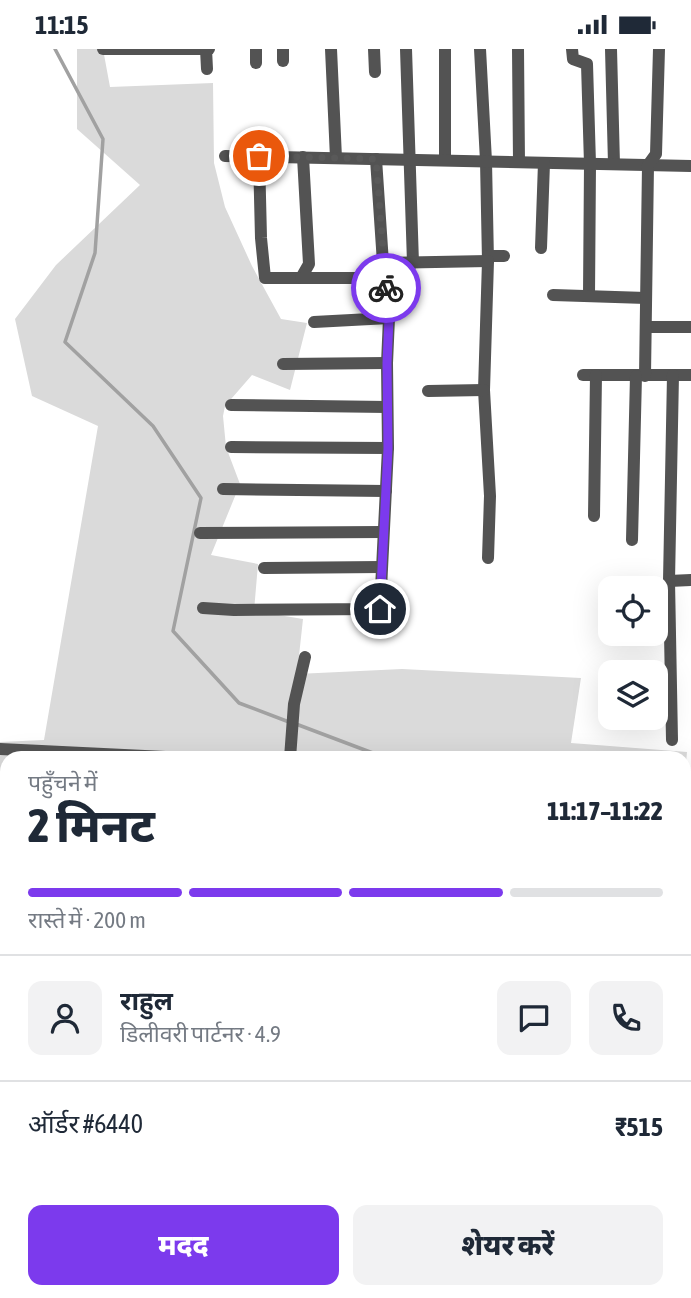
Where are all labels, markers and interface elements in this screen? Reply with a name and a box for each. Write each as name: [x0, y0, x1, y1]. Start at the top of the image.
text: 11:15: [35, 10, 89, 40]
pin: [229, 126, 289, 186]
icon: bag: [240, 137, 278, 175]
courier: [351, 253, 421, 323]
icon: bike: [367, 269, 405, 307]
map controls: [598, 576, 668, 730]
button: locate: [598, 576, 668, 646]
pin: [350, 579, 410, 639]
icon: home: [361, 590, 399, 628]
button: layers: [598, 660, 668, 730]
text: पहुँचने में: [28, 770, 98, 796]
text: 11:17–11:22: [547, 796, 663, 826]
text: 2 मिनट: [28, 799, 155, 852]
text: रास्ते में · 200 m: [28, 907, 146, 933]
button: person: [28, 981, 102, 1055]
button: chat: [497, 981, 571, 1055]
button: phone: [589, 981, 663, 1055]
text: राहुल: [120, 986, 173, 1016]
text: डिलीवरी पार्टनर · 4.9: [120, 1021, 281, 1047]
text: ऑर्डर #6440: [28, 1109, 143, 1139]
text: ₹515: [615, 1112, 663, 1142]
button: मदद: [28, 1205, 339, 1285]
button: शेयर करें: [353, 1205, 663, 1285]

